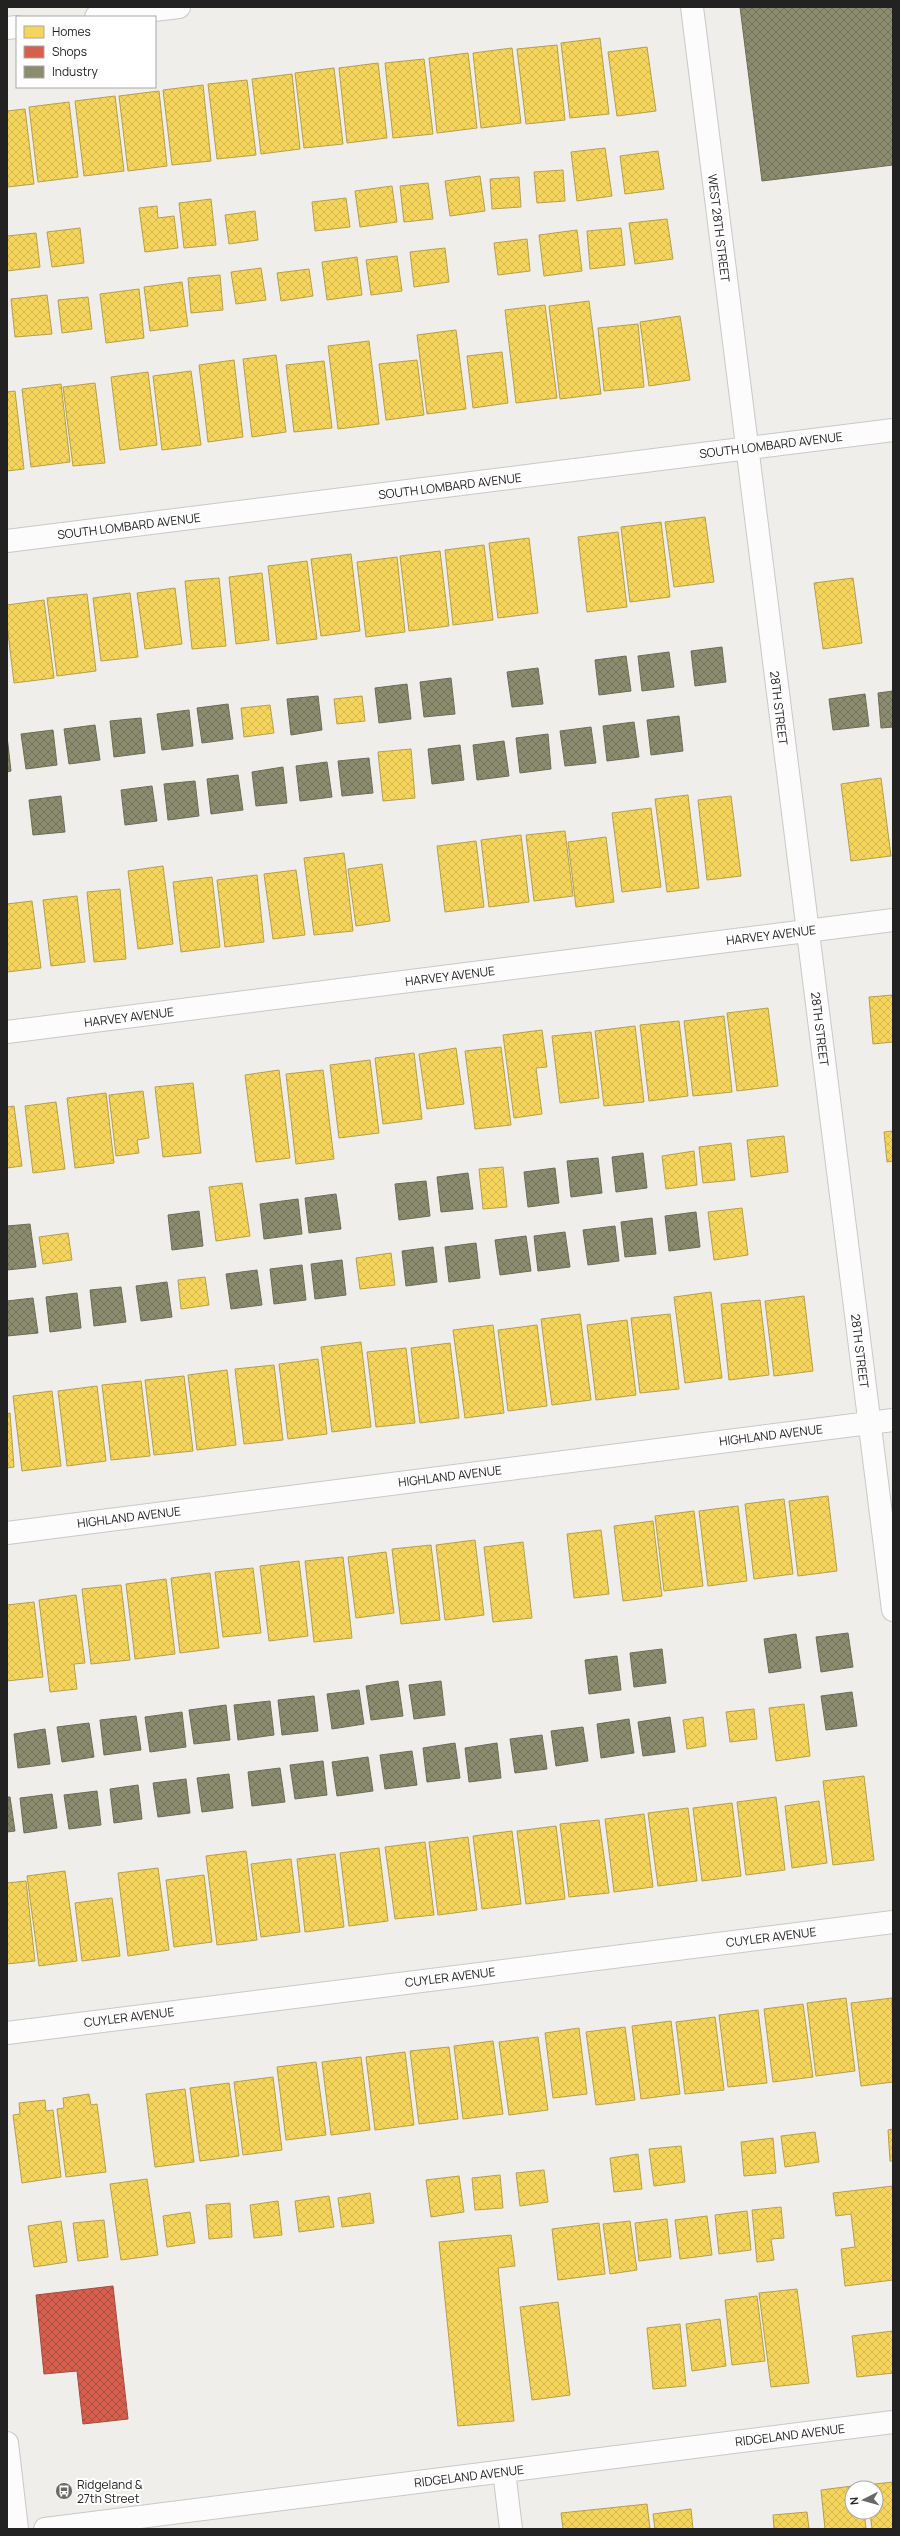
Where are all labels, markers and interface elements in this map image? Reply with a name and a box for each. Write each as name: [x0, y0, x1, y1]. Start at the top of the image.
legend: [16, 16, 156, 88]
text: Homes: [52, 23, 91, 40]
text: Shops: [52, 43, 87, 60]
text: Industry: [52, 63, 98, 80]
street label: WEST 28TH STREET: [704, 173, 734, 284]
street label: SOUTH LOMBARD AVENUE: [698, 428, 844, 462]
street label: SOUTH LOMBARD AVENUE: [377, 469, 523, 503]
street label: SOUTH LOMBARD AVENUE: [56, 509, 202, 543]
street label: 28TH STREET: [766, 670, 792, 747]
street label: HARVEY AVENUE: [725, 921, 817, 949]
street label: HARVEY AVENUE: [404, 962, 496, 990]
street label: 28TH STREET: [807, 991, 833, 1068]
street label: HARVEY AVENUE: [83, 1003, 175, 1031]
street label: 28TH STREET: [847, 1313, 873, 1390]
street label: HIGHLAND AVENUE: [718, 1420, 824, 1450]
street label: HIGHLAND AVENUE: [397, 1461, 503, 1491]
street label: HIGHLAND AVENUE: [76, 1502, 182, 1532]
street label: CUYLER AVENUE: [725, 1923, 817, 1951]
street label: CUYLER AVENUE: [404, 1963, 496, 1991]
street label: CUYLER AVENUE: [83, 2003, 175, 2031]
street label: RIDGELAND AVENUE: [734, 2420, 846, 2450]
street label: RIDGELAND AVENUE: [413, 2461, 525, 2491]
place label: Ridgeland & 27th Street: [77, 2476, 143, 2507]
north arrow: [844, 2480, 884, 2520]
bus stop icon: Ridgeland & 27th Street: [54, 2481, 74, 2501]
text: N: [846, 2496, 861, 2506]

